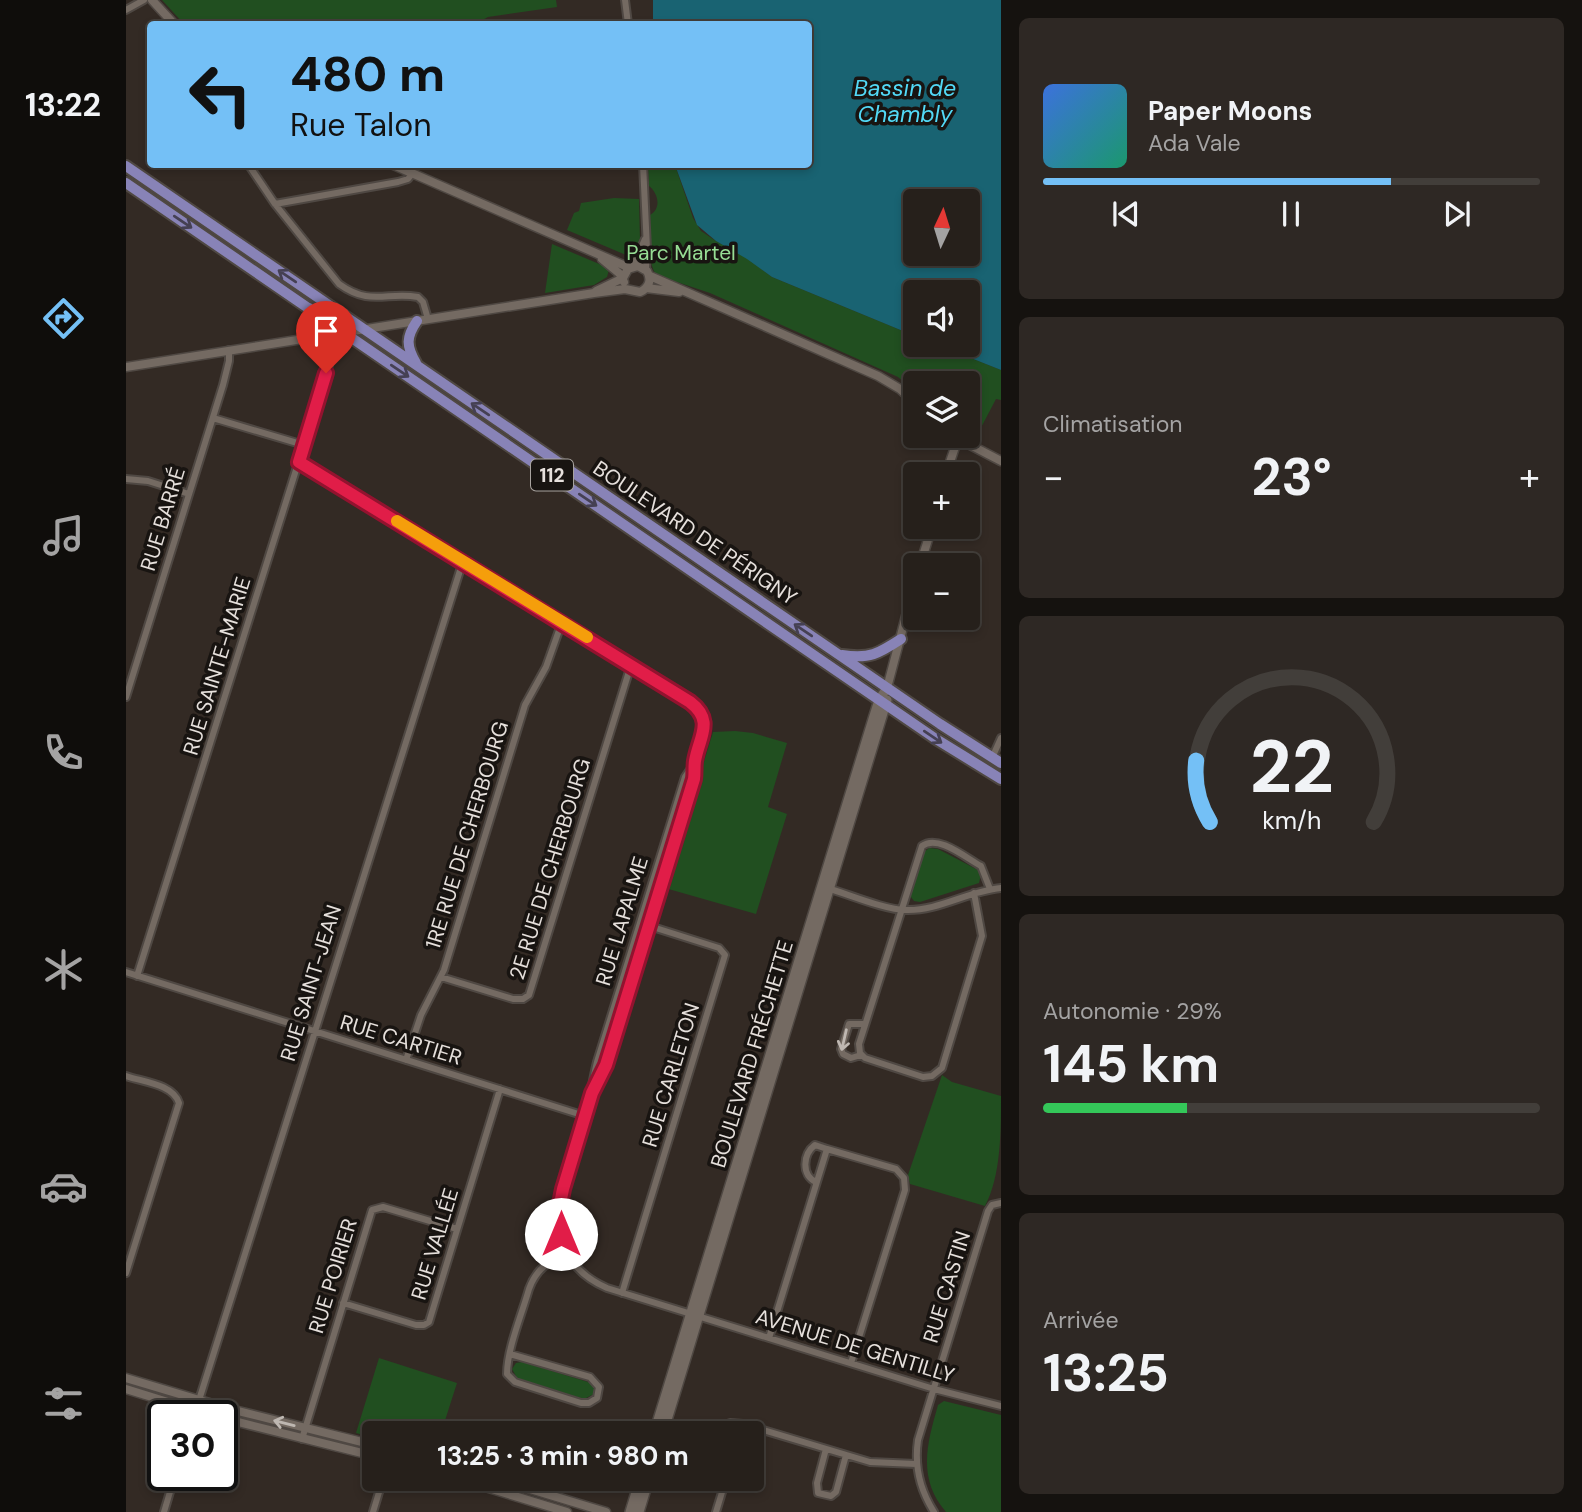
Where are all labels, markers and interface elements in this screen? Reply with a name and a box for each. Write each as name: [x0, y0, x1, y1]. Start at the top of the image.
text: 480 m: [290, 42, 445, 106]
icon: left: [175, 49, 266, 140]
water label: Bassin de Chambly: [854, 73, 956, 129]
text: 13:22: [25, 84, 101, 126]
text: Paper Moons: [1148, 94, 1312, 128]
text: Rue Talon: [290, 104, 432, 146]
text: Ada Vale: [1148, 128, 1241, 158]
north arrow: [903, 189, 980, 266]
map controls: [903, 189, 980, 630]
icon: previous: [1107, 195, 1145, 233]
icon: pause: [1272, 195, 1310, 233]
icon: next: [1438, 195, 1476, 233]
one-way arrow: [173, 215, 192, 229]
park label: Parc Martel: [626, 239, 736, 267]
one-way arrow: [278, 269, 297, 283]
button: sound: [903, 280, 980, 357]
icon: directions: [39, 294, 88, 343]
pin: [296, 301, 356, 373]
icon: arrive: [307, 312, 345, 350]
one-way arrow: [390, 364, 409, 378]
button: layers: [903, 371, 980, 448]
one-way arrow: [471, 402, 490, 416]
text: Climatisation: [1043, 409, 1182, 439]
text: 23°: [1251, 443, 1332, 511]
text: −: [1043, 452, 1064, 502]
text: +: [1519, 452, 1540, 502]
street label: BOULEVARD DE PÉRIGNY: [588, 454, 802, 612]
road number: 112: [531, 460, 573, 490]
button: +: [903, 462, 980, 539]
street label: RUE BARRÉ: [134, 464, 192, 574]
one-way arrow: [578, 492, 597, 507]
icon: music: [39, 511, 88, 560]
button: −: [903, 553, 980, 630]
street label: RUE SAINTE-MARIE: [177, 573, 257, 759]
one-way arrow: [794, 623, 813, 637]
street label: 1RE RUE DE CHERBOURG: [419, 718, 515, 952]
text: 22: [1249, 720, 1334, 815]
icon: phone: [39, 728, 88, 777]
one-way arrow: [923, 730, 942, 744]
street label: 2E RUE DE CHERBOURG: [503, 755, 597, 983]
text: km/h: [1262, 804, 1321, 837]
street label: RUE LAPALME: [589, 853, 655, 989]
street label: RUE SAINT-JEAN: [274, 901, 348, 1065]
street label: BOULEVARD FRÉCHETTE: [704, 937, 800, 1171]
icon: climate: [39, 945, 88, 994]
text: Autonomie · 29%: [1043, 996, 1222, 1026]
street label: RUE CARLETON: [636, 999, 706, 1151]
street label: RUE CARTIER: [337, 1008, 465, 1072]
one-way arrow: [837, 1029, 850, 1051]
text: 145 km: [1043, 1030, 1219, 1098]
icon: car: [39, 1162, 88, 1211]
street label: RUE VALLÉE: [405, 1185, 465, 1303]
position arrow: [524, 1197, 598, 1271]
street label: RUE POIRIER: [302, 1215, 364, 1337]
street label: RUE CASTIN: [917, 1228, 977, 1346]
street label: AVENUE DE GENTILLY: [752, 1302, 958, 1390]
text: Arrivée: [1043, 1305, 1119, 1335]
text: 13:25: [1043, 1339, 1169, 1407]
icon: filters: [39, 1379, 88, 1428]
speed limit sign: 30: [147, 1400, 238, 1491]
one-way arrow: [274, 1416, 296, 1429]
text: 13:25 · 3 min · 980 m: [437, 1439, 689, 1473]

